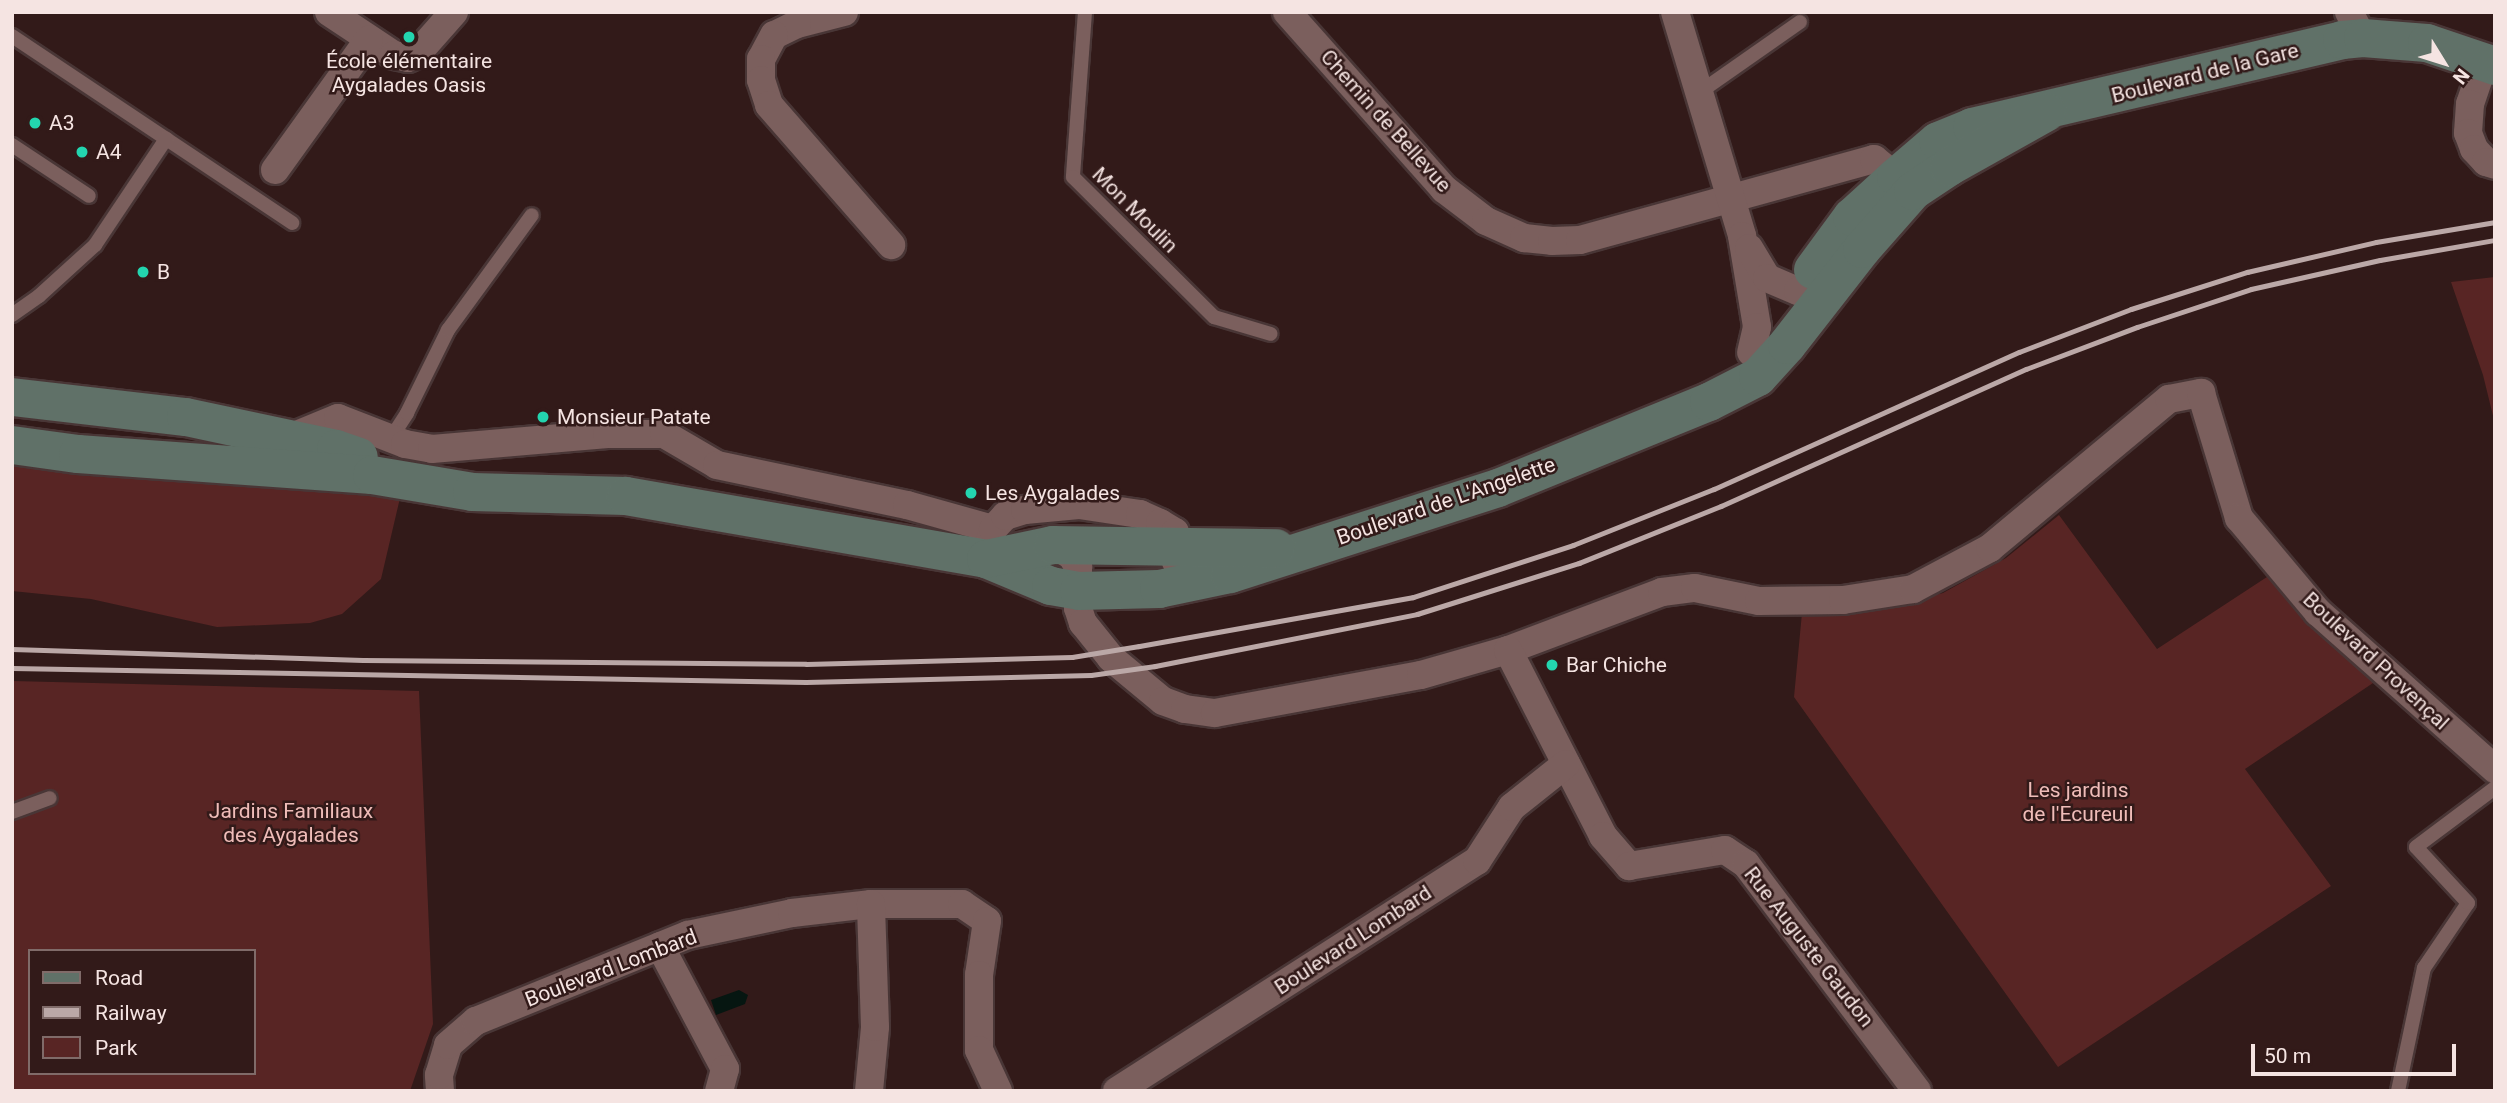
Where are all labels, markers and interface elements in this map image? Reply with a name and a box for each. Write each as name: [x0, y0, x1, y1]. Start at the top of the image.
north arrow: [2409, 28, 2479, 98]
marker: École élémentaire Aygalades Oasis: [401, 29, 417, 45]
street label: Boulevard de la Gare: [2109, 38, 2301, 108]
street label: Chemin de Bellevue: [1315, 44, 1457, 198]
place label: École élémentaire Aygalades Oasis: [326, 48, 492, 98]
text: N: [2448, 64, 2474, 89]
place label: A3: [49, 110, 75, 136]
marker: A3: [27, 115, 43, 131]
place label: A4: [96, 139, 122, 165]
marker: A4: [74, 144, 90, 160]
street label: Mon Moulin: [1087, 162, 1183, 258]
place label: B: [157, 259, 170, 285]
marker: B: [135, 264, 151, 280]
place label: Monsieur Patate: [557, 404, 711, 430]
marker: Monsieur Patate: [535, 409, 551, 425]
street label: Boulevard de L'Angelette: [1333, 452, 1559, 550]
place label: Les Aygalades: [985, 480, 1120, 506]
marker: Les Aygalades: [963, 485, 979, 501]
street label: Boulevard Provençal: [2298, 587, 2454, 735]
place label: Bar Chiche: [1566, 652, 1667, 678]
marker: Bar Chiche: [1544, 657, 1560, 673]
park label: Les jardins de l'Ecureuil: [2022, 777, 2134, 827]
park label: Jardins Familiaux des Aygalades: [209, 798, 373, 848]
street label: Rue Auguste Gaudon: [1739, 862, 1879, 1032]
street label: Boulevard Lombard: [1270, 880, 1436, 1000]
street label: Boulevard Lombard: [522, 924, 700, 1012]
legend: [28, 949, 256, 1075]
text: Road: [95, 966, 143, 990]
text: Railway: [95, 1001, 167, 1025]
scale bar: [2255, 1030, 2460, 1074]
text: Park: [95, 1036, 137, 1060]
text: 50 m: [2264, 1044, 2311, 1068]

